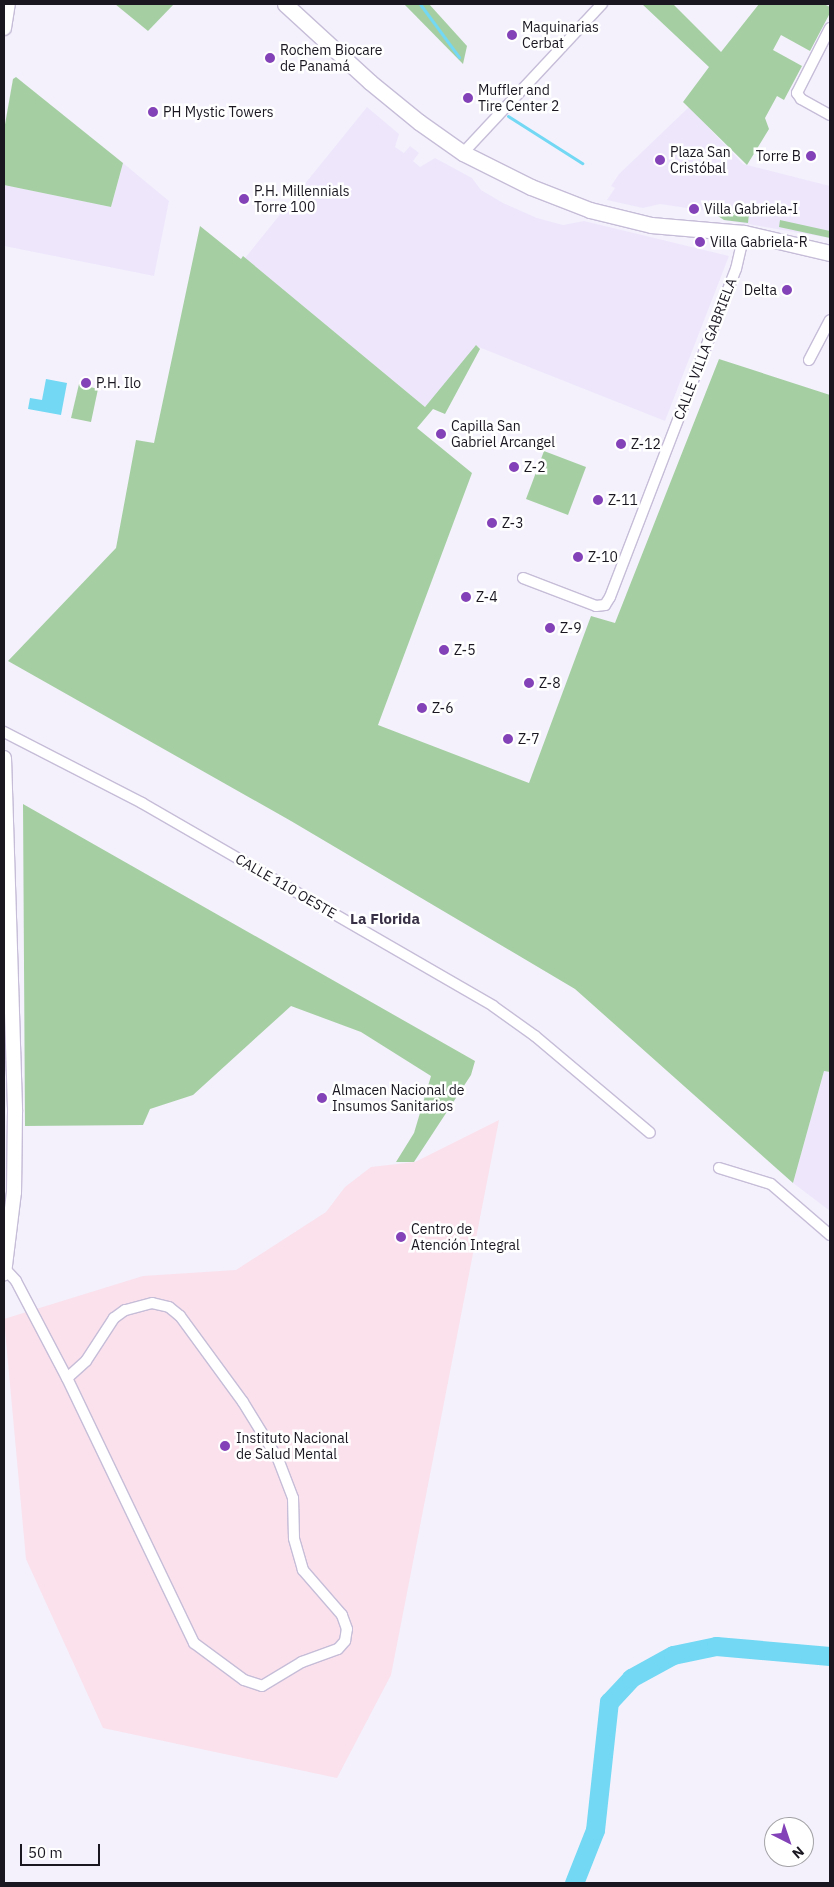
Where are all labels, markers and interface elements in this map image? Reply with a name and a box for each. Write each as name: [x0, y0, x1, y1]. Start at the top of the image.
place label: Maquinarias Cerbat: [522, 19, 599, 52]
marker: Maquinarias Cerbat: [506, 29, 518, 41]
place label: Rochem Biocare de Panamá: [280, 42, 383, 74]
marker: Rochem Biocare de Panamá: [264, 52, 276, 64]
place label: Muffler and Tire Center 2: [478, 82, 559, 114]
marker: Muffler and Tire Center 2: [462, 92, 474, 104]
place label: PH Mystic Towers: [163, 104, 274, 120]
marker: PH Mystic Towers: [147, 106, 159, 118]
place label: Plaza San Cristóbal: [670, 144, 731, 176]
place label: Torre B: [756, 148, 801, 164]
marker: Torre B: [805, 150, 817, 162]
marker: Plaza San Cristóbal: [654, 154, 666, 166]
place label: P.H. Millennials Torre 100: [254, 183, 350, 216]
marker: P.H. Millennials Torre 100: [238, 193, 250, 205]
place label: Villa Gabriela-I: [704, 201, 798, 217]
marker: Villa Gabriela-I: [688, 203, 700, 215]
place label: Villa Gabriela-R: [710, 234, 808, 250]
marker: Villa Gabriela-R: [694, 236, 706, 248]
street label: CALLE VILLA GABRIELA: [670, 276, 740, 422]
place label: Delta: [744, 282, 777, 298]
marker: Delta: [781, 284, 793, 296]
place label: P.H. Ilo: [96, 375, 141, 391]
marker: P.H. Ilo: [80, 377, 92, 389]
place label: Capilla San Gabriel Arcangel: [451, 418, 555, 451]
marker: Capilla San Gabriel Arcangel: [435, 428, 447, 440]
place label: Z-12: [631, 436, 661, 452]
marker: Z-12: [615, 438, 627, 450]
place label: Z-2: [524, 459, 546, 475]
marker: Z-2: [508, 461, 520, 473]
place label: Z-11: [608, 492, 638, 508]
marker: Z-11: [592, 494, 604, 506]
place label: Z-3: [502, 515, 524, 531]
marker: Z-3: [486, 517, 498, 529]
place label: Z-10: [588, 549, 618, 565]
marker: Z-10: [572, 551, 584, 563]
place label: Z-4: [476, 589, 498, 605]
marker: Z-4: [460, 591, 472, 603]
place label: Z-9: [560, 620, 582, 636]
marker: Z-9: [544, 622, 556, 634]
place label: Z-5: [454, 642, 476, 658]
marker: Z-5: [438, 644, 450, 656]
place label: Z-8: [539, 675, 561, 691]
marker: Z-8: [523, 677, 535, 689]
place label: Z-6: [432, 700, 454, 716]
marker: Z-6: [416, 702, 428, 714]
place label: Z-7: [518, 731, 540, 747]
marker: Z-7: [502, 733, 514, 745]
street label: CALLE 110 OESTE: [232, 850, 340, 922]
district label: La Florida: [350, 910, 420, 928]
place label: Almacen Nacional de Insumos Sanitarios: [332, 1082, 464, 1114]
marker: Almacen Nacional de Insumos Sanitarios: [316, 1092, 328, 1104]
place label: Centro de Atención Integral: [411, 1221, 520, 1254]
marker: Centro de Atención Integral: [395, 1231, 407, 1243]
place label: Instituto Nacional de Salud Mental: [236, 1430, 349, 1462]
marker: Instituto Nacional de Salud Mental: [218, 1439, 232, 1453]
north arrow: [764, 1817, 814, 1867]
scale bar: [22, 1834, 102, 1866]
text: N: [788, 1842, 808, 1863]
text: 50 m: [28, 1843, 63, 1862]

